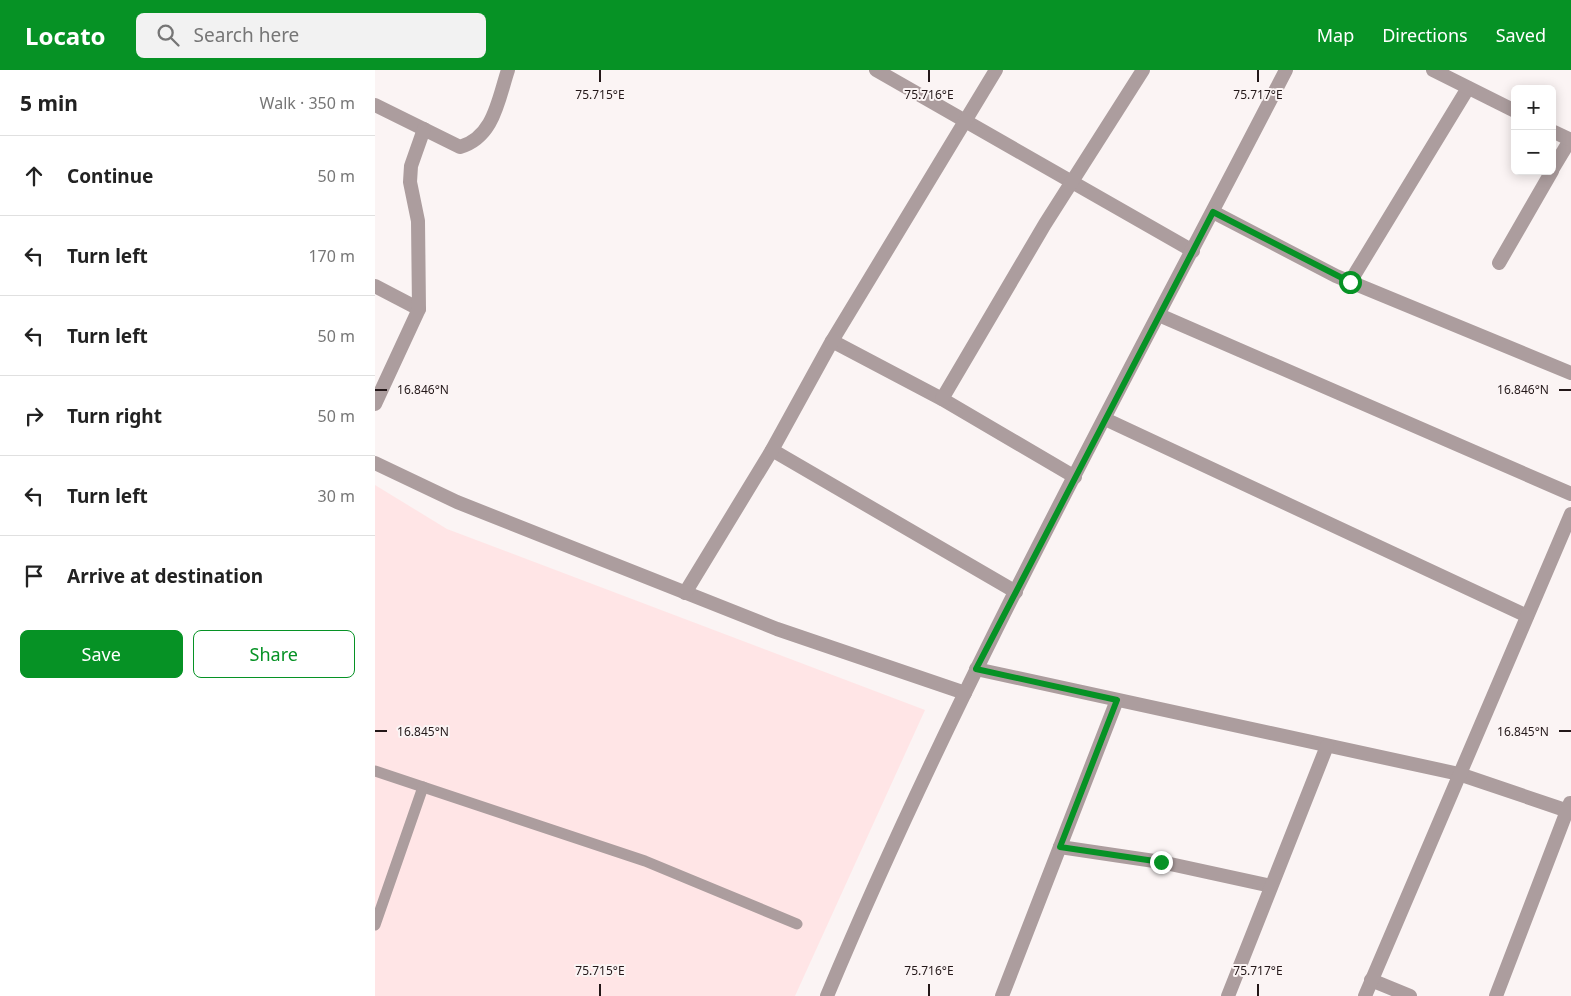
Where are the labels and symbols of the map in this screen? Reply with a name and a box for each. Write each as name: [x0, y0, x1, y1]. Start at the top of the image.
text: 75.715°E: [575, 86, 625, 103]
text: 75.716°E: [904, 86, 954, 103]
text: 75.717°E: [1233, 86, 1283, 103]
route start: [1339, 271, 1362, 294]
text: 16.846°N: [397, 381, 449, 398]
text: 16.846°N: [1497, 381, 1549, 398]
text: 16.845°N: [397, 723, 449, 740]
text: 16.845°N: [1497, 723, 1549, 740]
route end: [1150, 851, 1173, 874]
text: 75.715°E: [575, 962, 625, 979]
text: 75.716°E: [904, 962, 954, 979]
text: 75.717°E: [1233, 962, 1283, 979]

